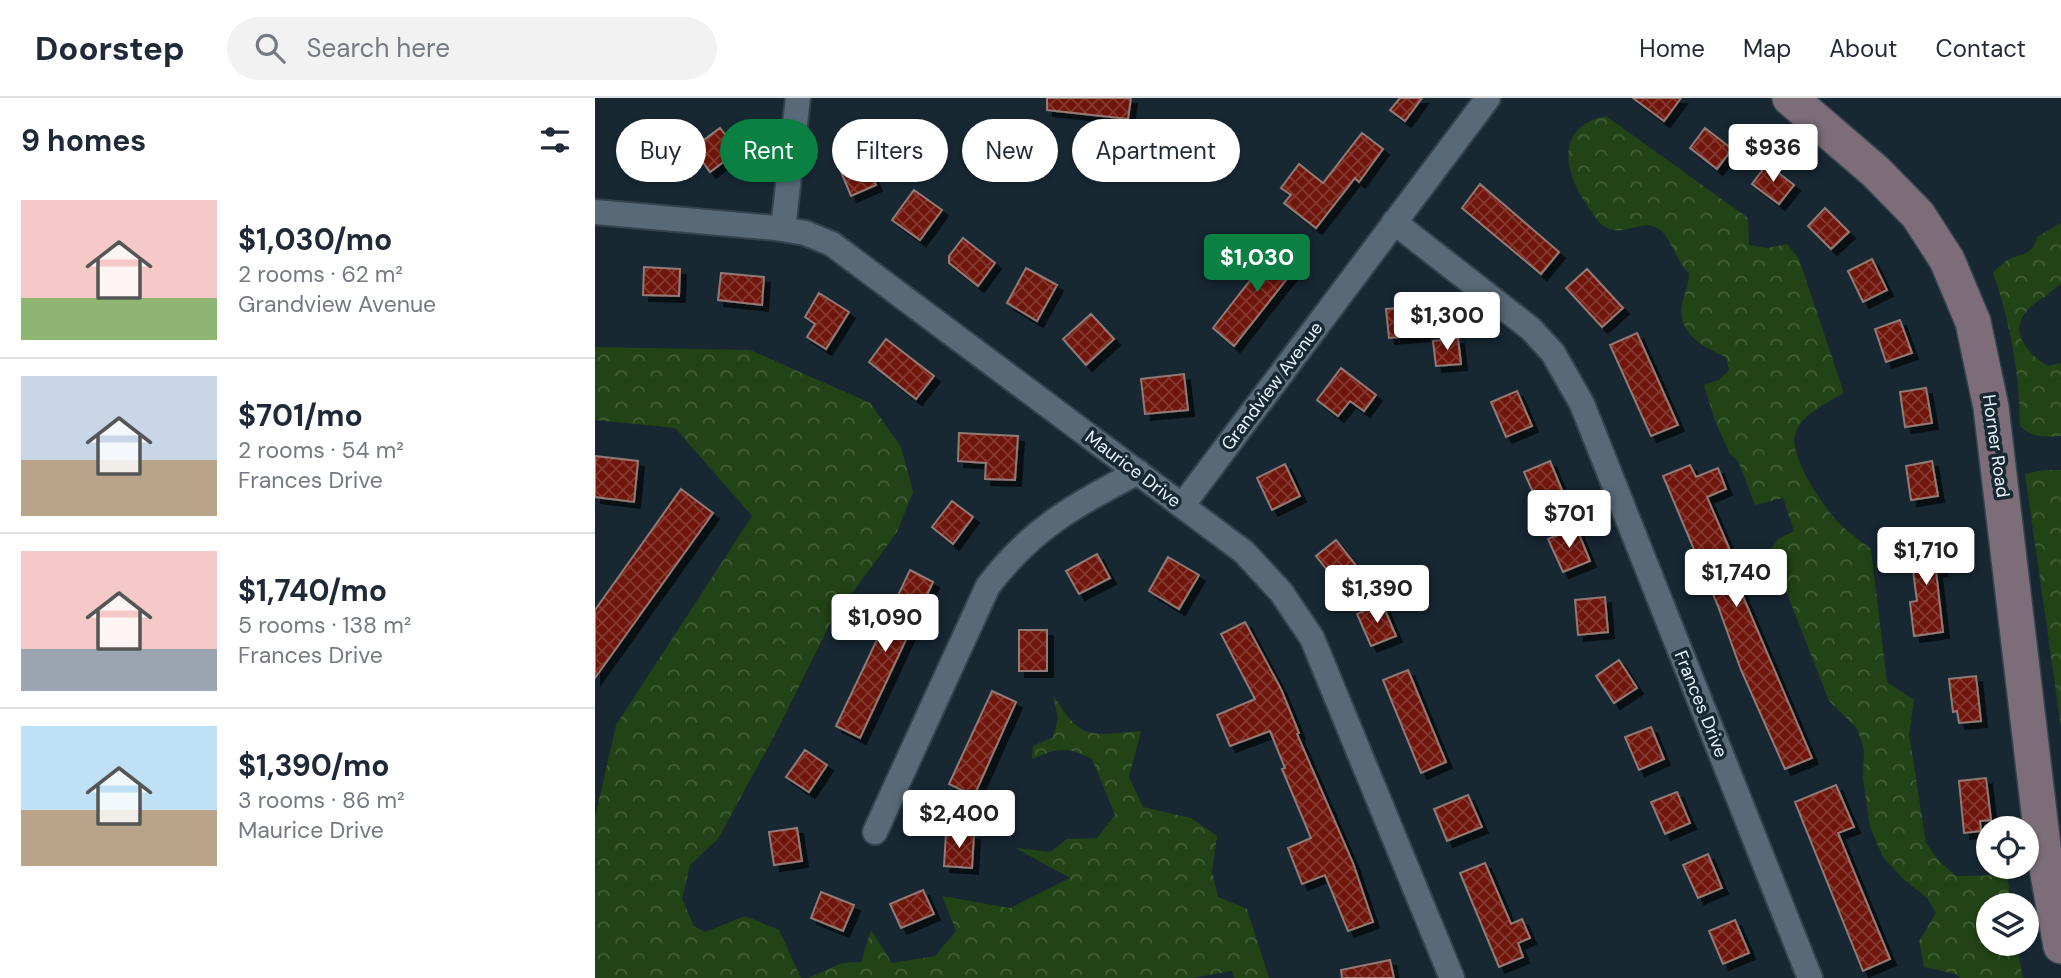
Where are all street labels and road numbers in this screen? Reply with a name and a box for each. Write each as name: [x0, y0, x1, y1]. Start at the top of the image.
street label: Grandview Avenue: [1216, 317, 1328, 455]
street label: Horner Road: [1977, 393, 2015, 499]
street label: Maurice Drive: [1080, 425, 1186, 513]
street label: Frances Drive: [1669, 647, 1733, 761]

